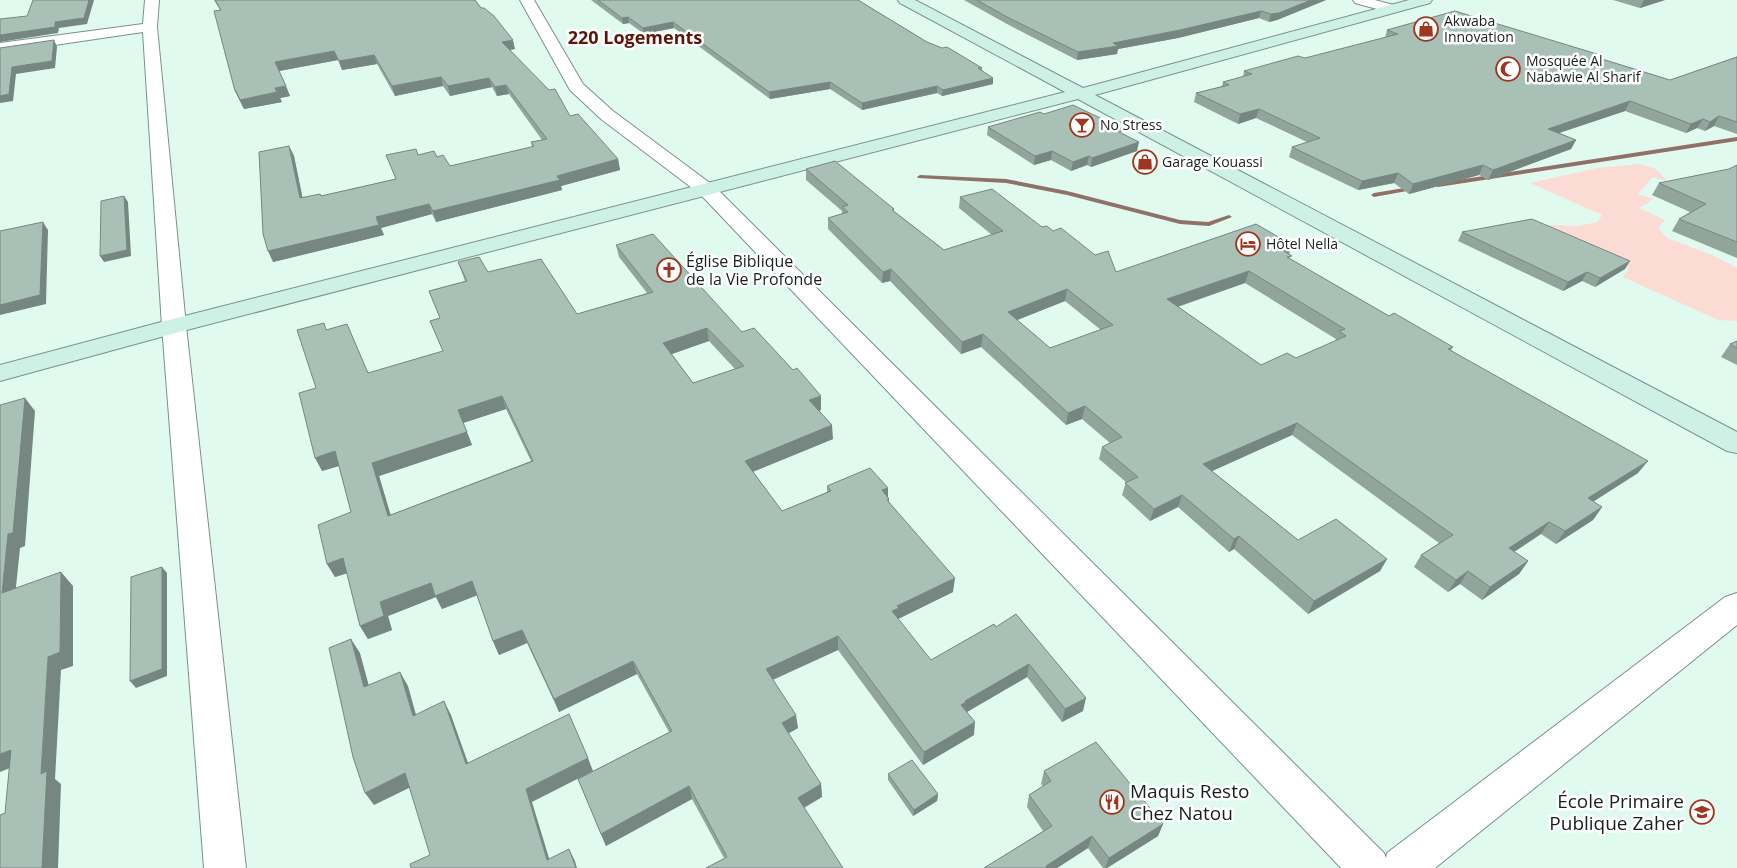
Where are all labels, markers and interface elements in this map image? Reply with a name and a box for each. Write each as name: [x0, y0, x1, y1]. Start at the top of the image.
place label: Akwaba Innovation: [1444, 11, 1514, 46]
shop icon: Akwaba Innovation: [1413, 16, 1439, 42]
district label: 220 Logements: [568, 25, 702, 49]
place label: Mosquée Al Nabawie Al Sharif: [1526, 51, 1642, 86]
mosque icon: Mosquée Al Nabawie Al Sharif: [1495, 56, 1521, 82]
bar icon: No Stress: [1069, 112, 1095, 138]
place label: No Stress: [1100, 115, 1163, 134]
shop icon: Garage Kouassi: [1132, 149, 1158, 175]
place label: Garage Kouassi: [1162, 152, 1263, 171]
hotel icon: Hôtel Nella: [1235, 231, 1261, 257]
place label: Hôtel Nella: [1266, 234, 1338, 253]
place label: Église Biblique de la Vie Profonde: [686, 250, 822, 290]
church icon: Église Biblique de la Vie Profonde: [656, 257, 682, 283]
place label: Maquis Resto Chez Natou: [1130, 778, 1249, 826]
place label: École Primaire Publique Zaher: [1549, 788, 1684, 836]
restaurant icon: Maquis Resto Chez Natou: [1099, 789, 1125, 815]
school or university icon: École Primaire Publique Zaher: [1689, 799, 1715, 825]

